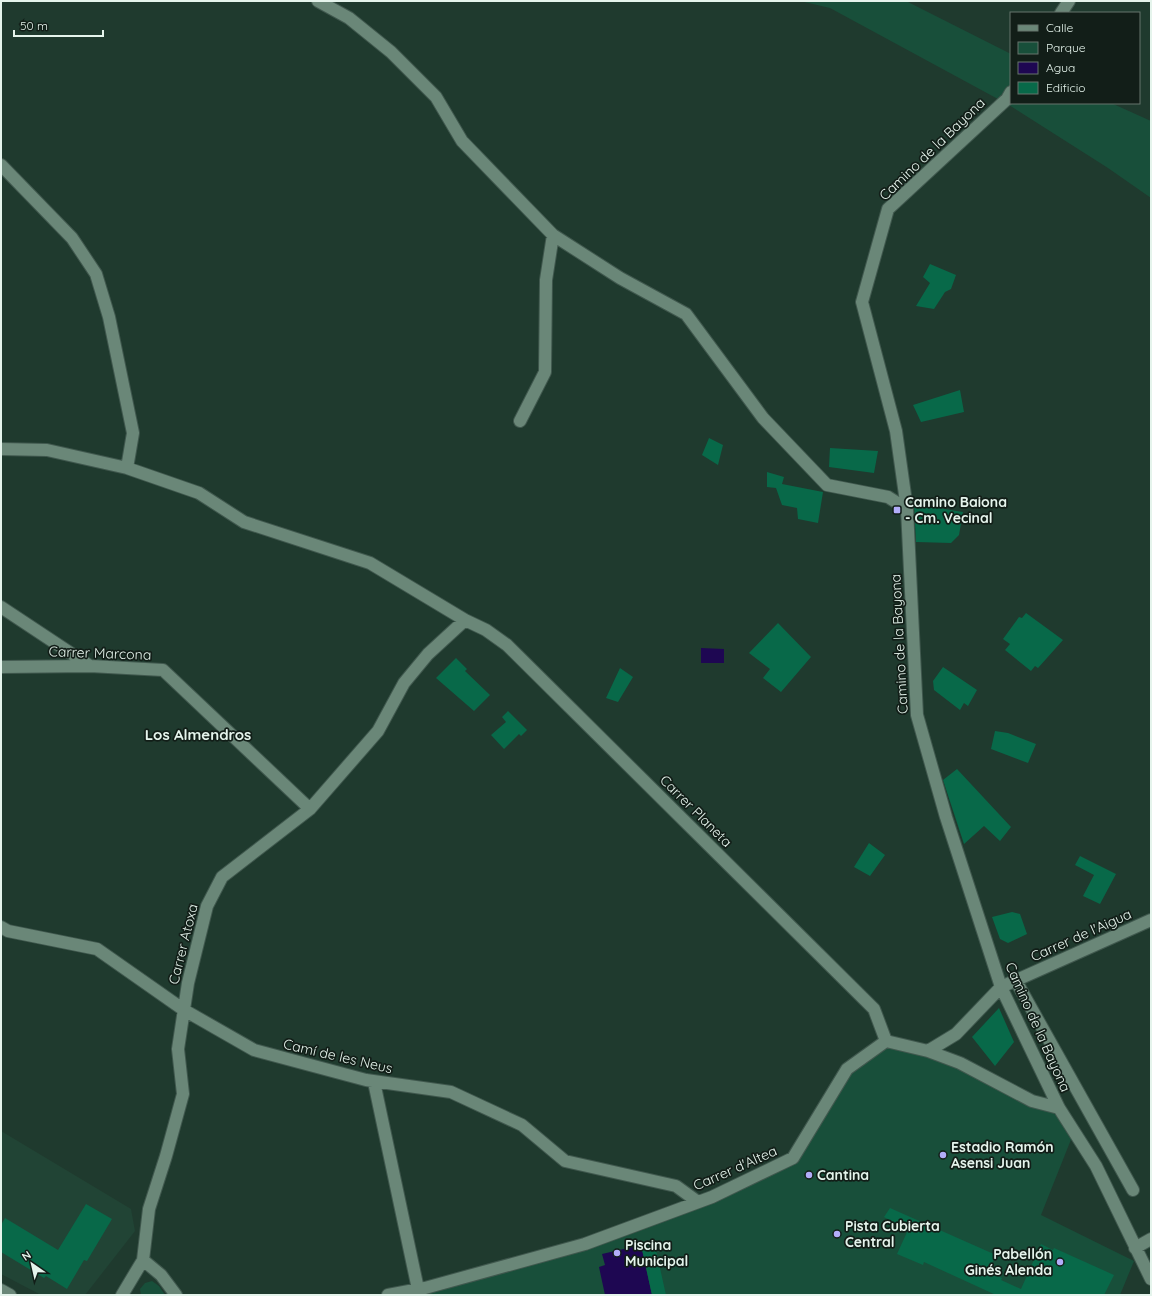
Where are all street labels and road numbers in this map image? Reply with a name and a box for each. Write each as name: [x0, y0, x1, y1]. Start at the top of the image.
street label: Camino de la Bayona: [875, 94, 989, 204]
street label: Camino de la Bayona: [886, 574, 912, 714]
street label: Carrer Marcona: [48, 642, 152, 664]
street label: Carrer Planeta: [656, 771, 736, 851]
street label: Carrer Atoxa: [164, 902, 202, 986]
street label: Carrer de l'Aigua: [1028, 905, 1134, 965]
street label: Camino de la Bayona: [1001, 959, 1075, 1095]
street label: Camí de les Neus: [282, 1035, 394, 1077]
street label: Carrer d'Altea: [690, 1142, 780, 1194]

